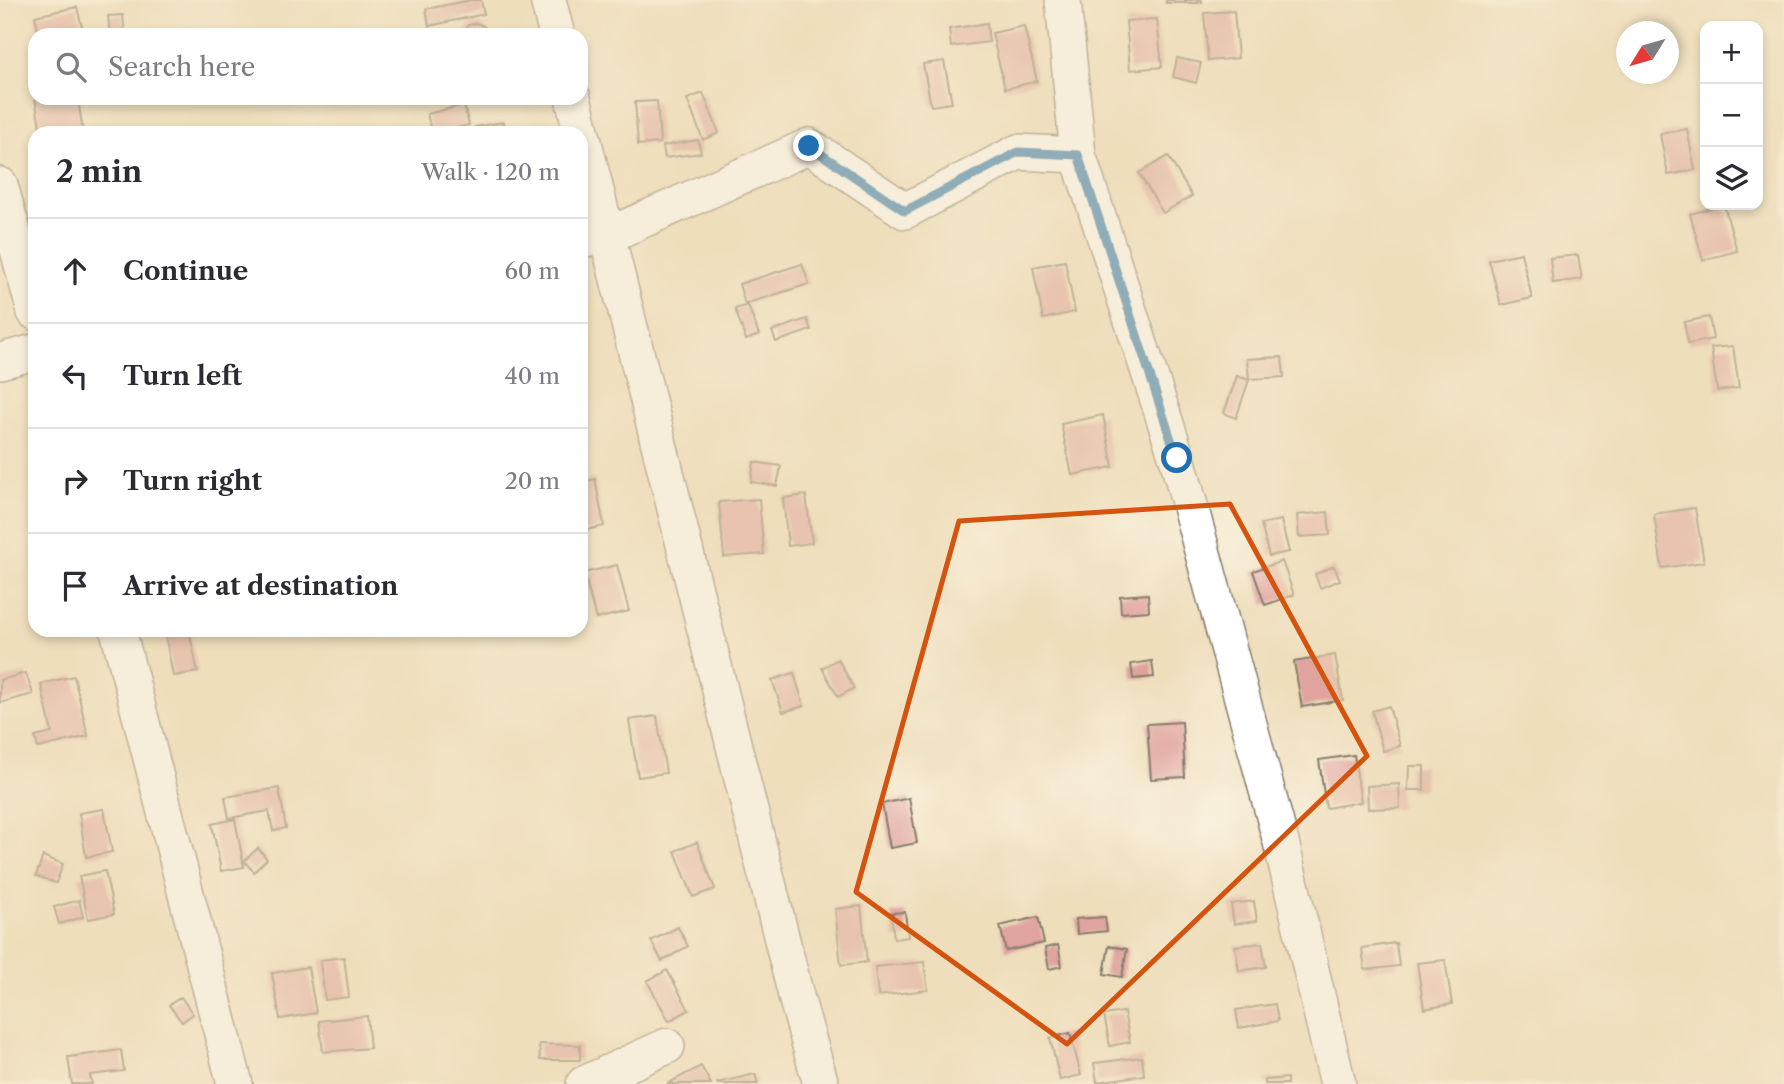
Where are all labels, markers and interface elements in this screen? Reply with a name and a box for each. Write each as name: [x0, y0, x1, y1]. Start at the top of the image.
north arrow: [1616, 21, 1679, 84]
map controls: [1700, 21, 1763, 210]
button: +: [1700, 21, 1763, 84]
search box: [28, 28, 588, 105]
icon: search: [52, 48, 90, 86]
text: Search here: [108, 51, 255, 83]
button: −: [1700, 84, 1763, 147]
route end: [793, 130, 824, 161]
button: layers: [1700, 147, 1763, 210]
text: 2 min: [56, 153, 142, 190]
text: Walk · 120 m: [421, 158, 560, 186]
icon: ahead: [56, 252, 94, 290]
text: Continue: [123, 255, 248, 287]
text: 60 m: [504, 257, 560, 285]
icon: left: [56, 357, 94, 395]
text: Turn left: [123, 360, 242, 392]
text: 40 m: [505, 362, 560, 390]
route start: [1161, 442, 1192, 473]
icon: right: [56, 462, 94, 500]
text: Turn right: [123, 465, 262, 497]
text: 20 m: [505, 467, 560, 495]
icon: arrive: [56, 567, 94, 605]
text: Arrive at destination: [123, 570, 398, 602]

